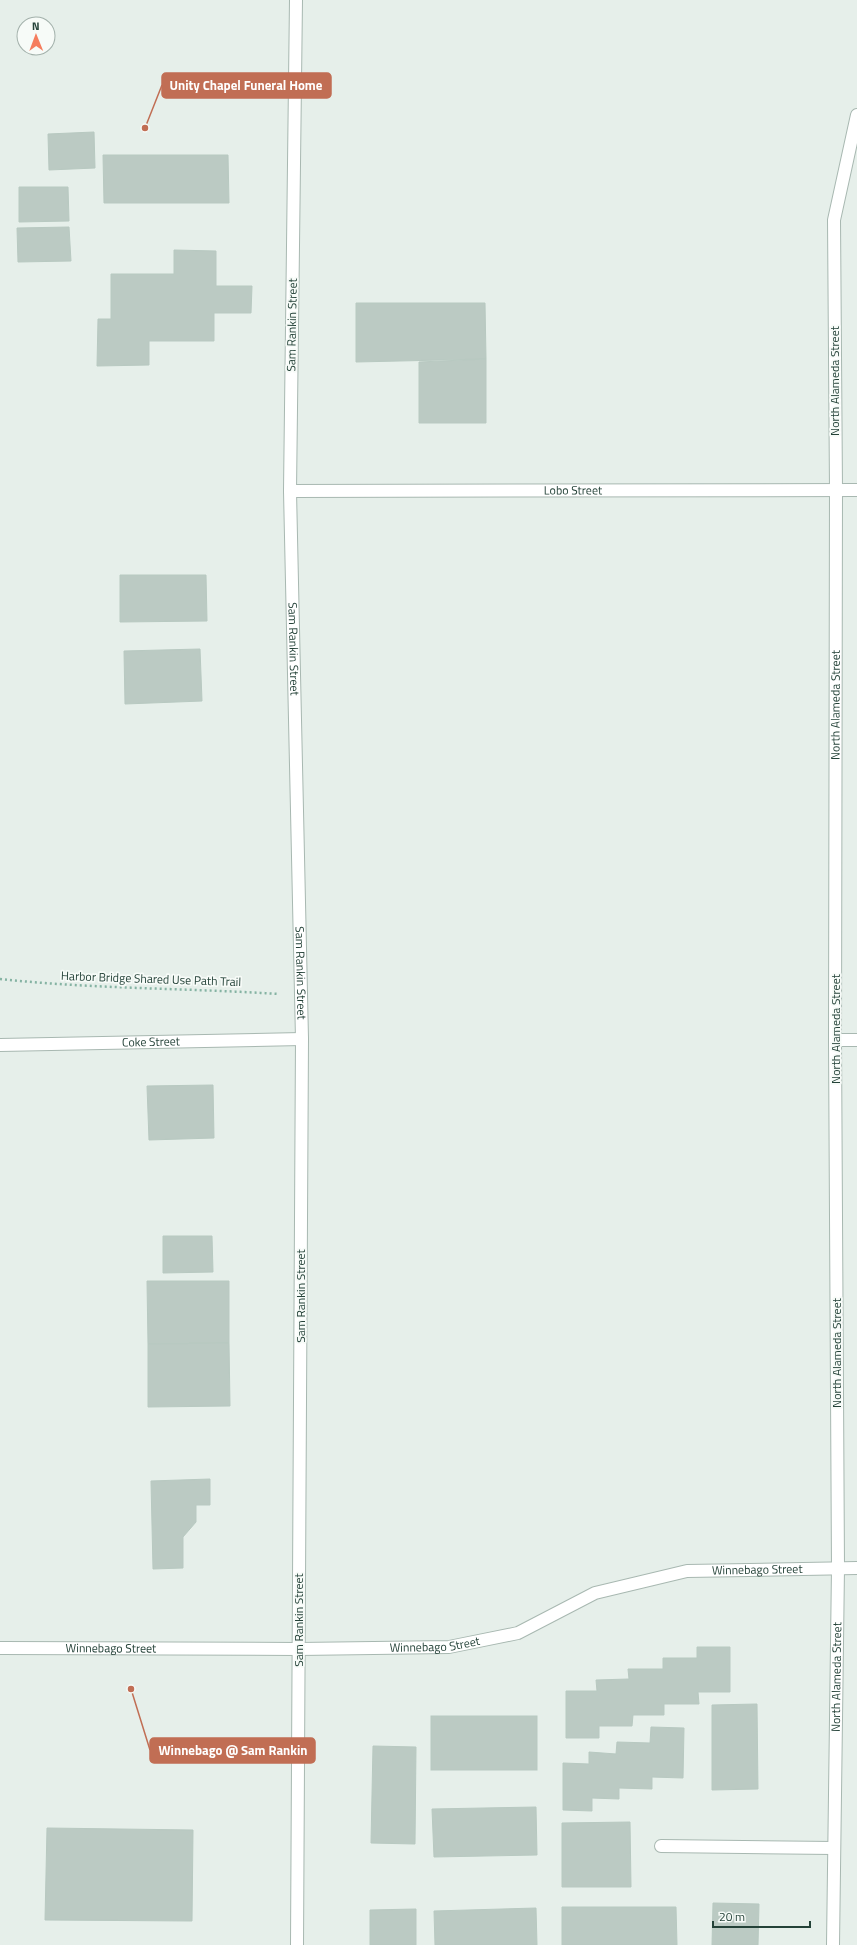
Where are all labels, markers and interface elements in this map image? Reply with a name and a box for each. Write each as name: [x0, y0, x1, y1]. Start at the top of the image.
north arrow: [16, 16, 56, 56]
text: N: [32, 18, 40, 34]
callout: Unity Chapel Funeral Home: [162, 73, 331, 98]
text: Unity Chapel Funeral Home: [170, 75, 323, 95]
street label: Sam Rankin Street: [281, 277, 302, 372]
street label: North Alameda Street: [825, 325, 844, 436]
street label: Lobo Street: [544, 480, 603, 500]
street label: Sam Rankin Street: [283, 602, 304, 697]
street label: North Alameda Street: [826, 649, 845, 760]
street label: Sam Rankin Street: [291, 926, 312, 1021]
street label: Harbor Bridge Shared Use Path Trail: [61, 966, 241, 991]
street label: North Alameda Street: [826, 973, 845, 1084]
street label: Coke Street: [122, 1031, 181, 1052]
street label: Sam Rankin Street: [291, 1248, 310, 1343]
street label: North Alameda Street: [827, 1297, 846, 1408]
street label: Winnebago Street: [712, 1559, 803, 1580]
street label: Sam Rankin Street: [289, 1572, 308, 1667]
street label: North Alameda Street: [826, 1621, 846, 1732]
street label: Winnebago Street: [389, 1631, 482, 1657]
street label: Winnebago Street: [66, 1638, 157, 1658]
callout: Winnebago @ Sam Rankin: [150, 1738, 315, 1763]
text: Winnebago @ Sam Rankin: [159, 1740, 307, 1760]
scale bar: [713, 1903, 810, 1929]
text: 20 m: [719, 1907, 745, 1926]

